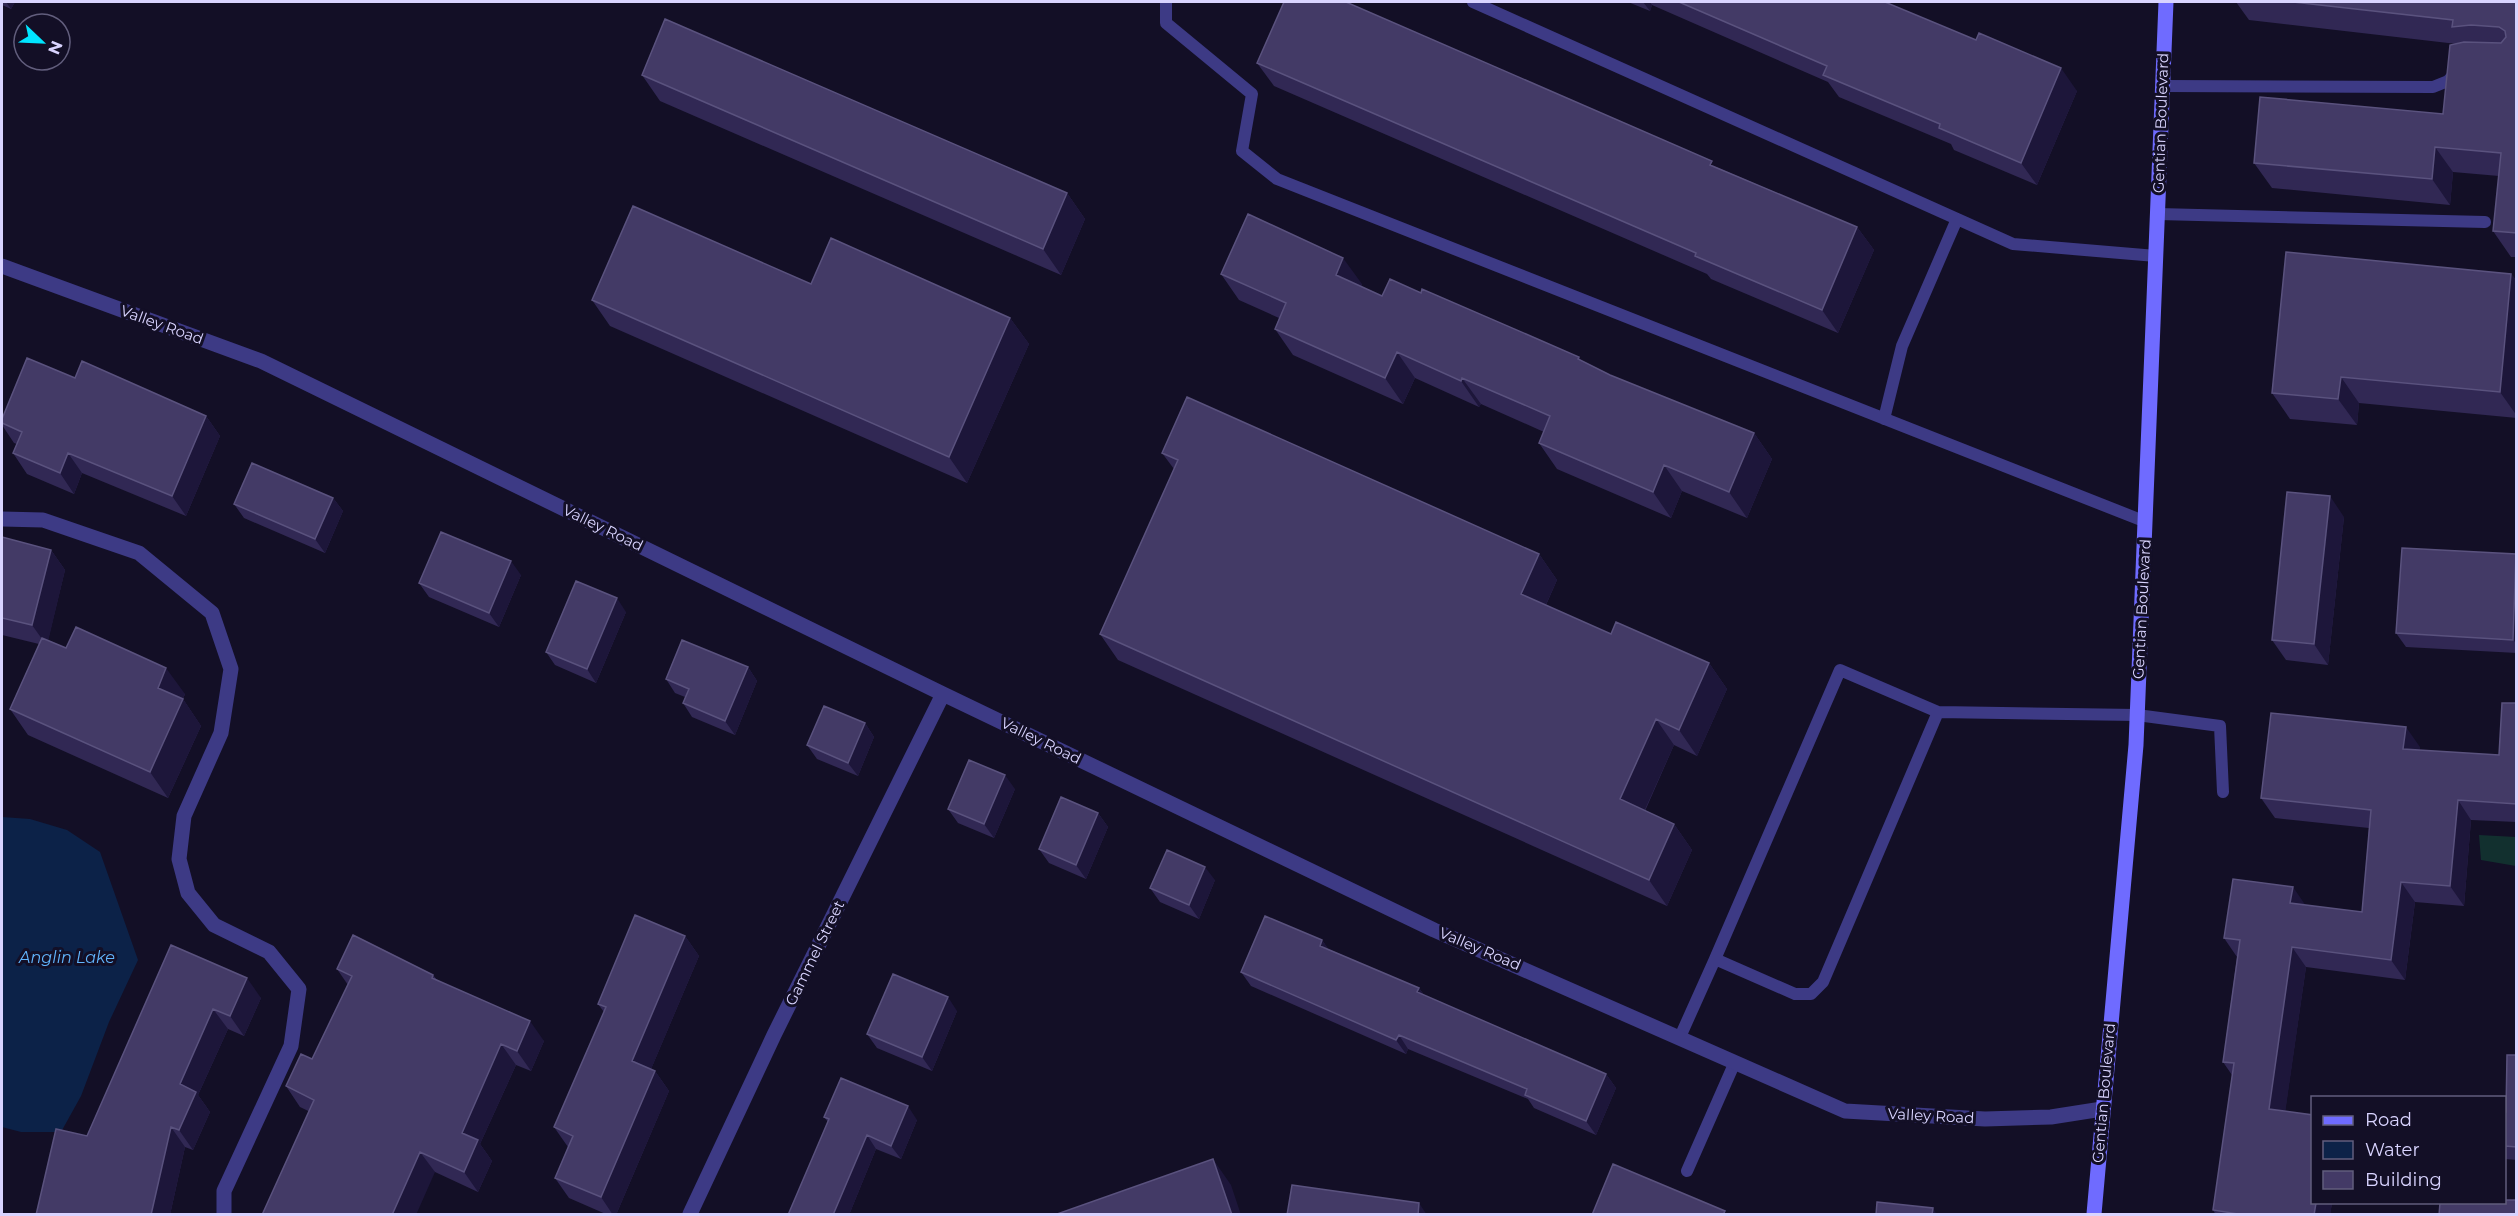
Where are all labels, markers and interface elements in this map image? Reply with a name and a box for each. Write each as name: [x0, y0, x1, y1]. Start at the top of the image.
north arrow: [12, 12, 72, 72]
text: N: [44, 38, 67, 57]
street label: Gentian Boulevard: [2149, 53, 2172, 193]
street label: Valley Road: [118, 301, 206, 348]
street label: Valley Road: [560, 500, 646, 555]
street label: Gentian Boulevard: [2128, 538, 2155, 680]
street label: Valley Road: [998, 713, 1084, 768]
street label: Gammel Street: [781, 897, 848, 1008]
street label: Valley Road: [1437, 923, 1524, 974]
water label: Anglin Lake: [18, 948, 115, 967]
street label: Gentian Boulevard: [2088, 1022, 2119, 1164]
legend: [2311, 1096, 2506, 1204]
street label: Valley Road: [1887, 1104, 1975, 1127]
text: Road: [2365, 1109, 2412, 1131]
text: Water: [2365, 1139, 2420, 1161]
text: Building: [2365, 1169, 2442, 1191]

